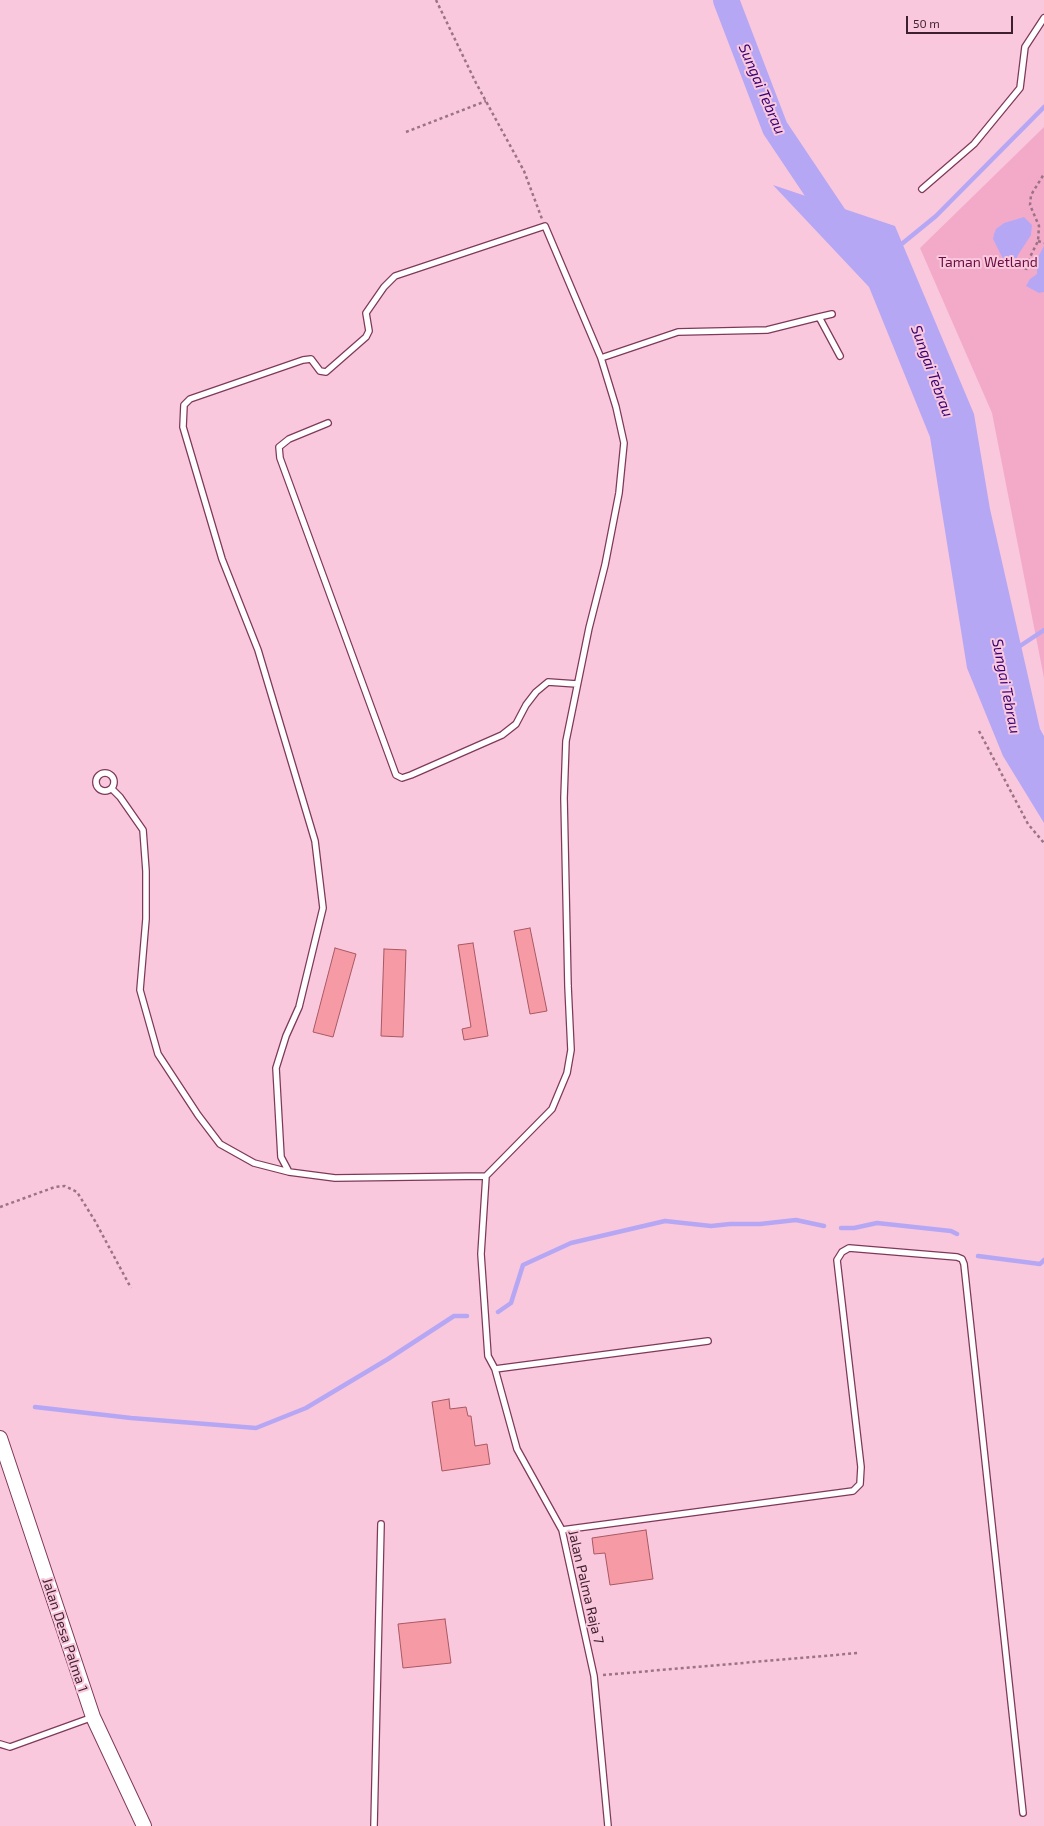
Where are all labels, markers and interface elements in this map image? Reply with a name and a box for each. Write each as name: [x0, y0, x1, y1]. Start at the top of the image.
scale bar: [908, 8, 1015, 34]
text: 50 m: [913, 16, 940, 30]
water label: Sungai Tebrau: [735, 41, 789, 137]
park label: Taman Wetland: [938, 254, 1038, 270]
water label: Sungai Tebrau: [907, 323, 957, 419]
water label: Sungai Tebrau: [988, 637, 1024, 735]
street label: Jalan Palma Raja 7: [565, 1528, 607, 1646]
street label: Jalan Desa Palma 1: [39, 1576, 91, 1694]

